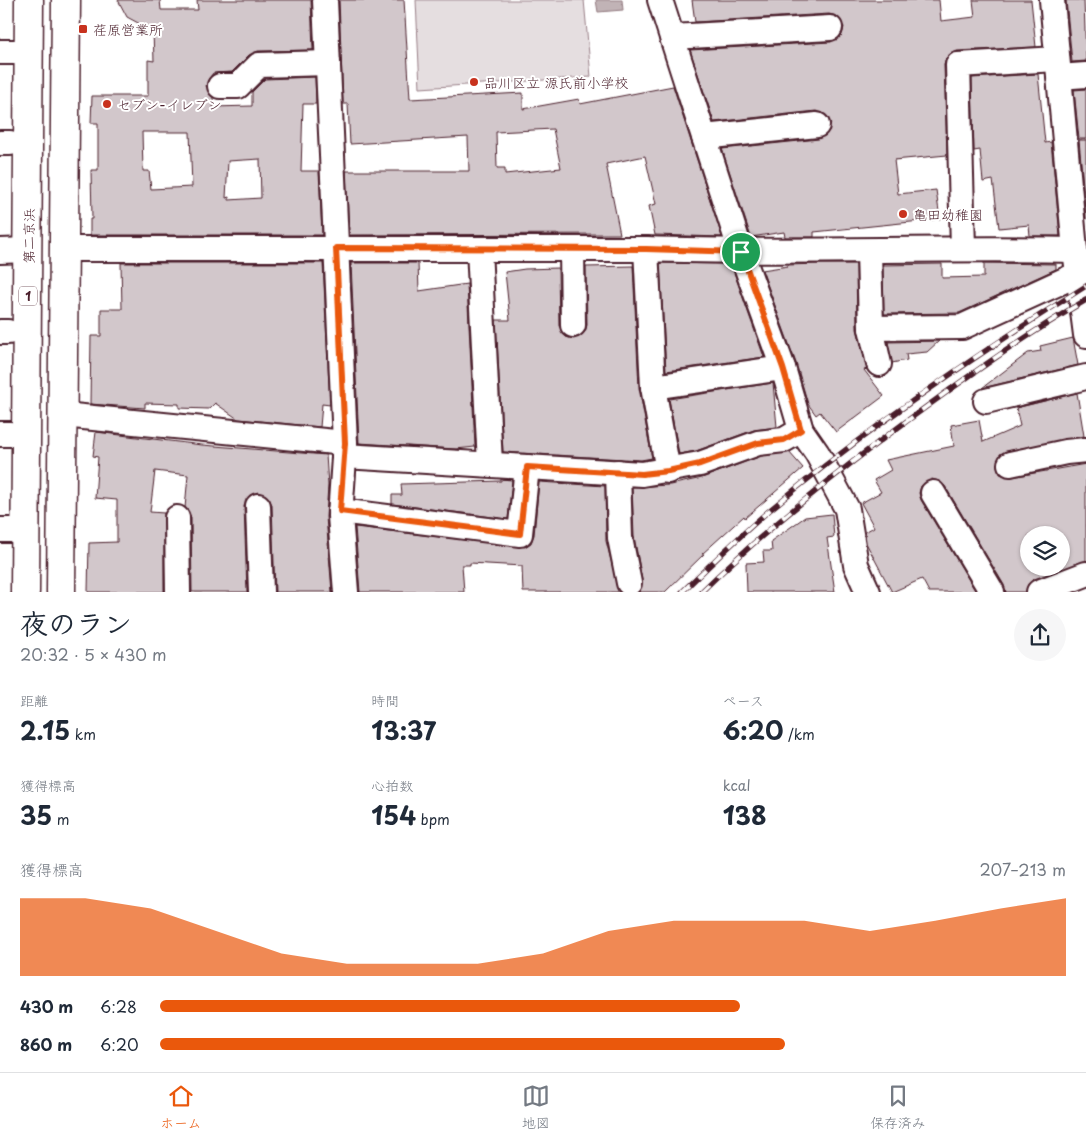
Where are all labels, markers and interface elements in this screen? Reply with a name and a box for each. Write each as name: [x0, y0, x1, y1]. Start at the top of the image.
place label: 荏原営業所: [93, 19, 163, 40]
marker: 荏原営業所: [77, 23, 89, 35]
place label: 品川区立 源氏前小学校: [484, 72, 629, 93]
marker: 品川区立 源氏前小学校: [468, 76, 480, 88]
place label: セブン-イレブン: [117, 94, 222, 115]
marker: セブン-イレブン: [101, 98, 113, 110]
place label: 亀田幼稚園: [913, 204, 983, 225]
street label: 第二京浜: [18, 208, 39, 264]
marker: 亀田幼稚園: [897, 208, 909, 220]
pin: [720, 231, 762, 273]
icon: arrive: [727, 238, 755, 266]
road number: 1: [19, 286, 37, 306]
map controls: [1020, 526, 1070, 576]
button: layers: [1020, 526, 1070, 576]
text: 夜のラン: [20, 601, 132, 644]
button: share: [1014, 609, 1066, 661]
text: 20:32 · 5 × 430 m: [20, 642, 167, 666]
text: 距離: [20, 690, 48, 711]
text: 時間: [371, 690, 399, 711]
text: ペース: [723, 690, 764, 711]
text: 2.15: [20, 711, 70, 749]
text: 13:37: [371, 711, 436, 749]
text: 6:20: [723, 711, 783, 749]
text: km: [70, 724, 96, 745]
text: /km: [783, 724, 815, 745]
text: 獲得標高: [20, 775, 76, 796]
text: 心拍数: [371, 775, 413, 796]
text: kcal: [723, 775, 751, 796]
text: 35: [20, 796, 52, 834]
text: 154: [371, 796, 416, 834]
text: 138: [723, 796, 767, 834]
text: m: [52, 809, 70, 830]
text: bpm: [416, 809, 450, 830]
text: 獲得標高: [20, 857, 84, 881]
text: 207–213 m: [979, 857, 1066, 881]
text: 430 m: [20, 994, 73, 1018]
text: 6:28: [100, 994, 137, 1018]
text: 860 m: [20, 1032, 72, 1056]
text: 6:20: [100, 1032, 139, 1056]
tab: ホーム: [160, 1082, 202, 1133]
tab: 地図: [522, 1082, 550, 1133]
tab: 保存済み: [870, 1082, 926, 1133]

